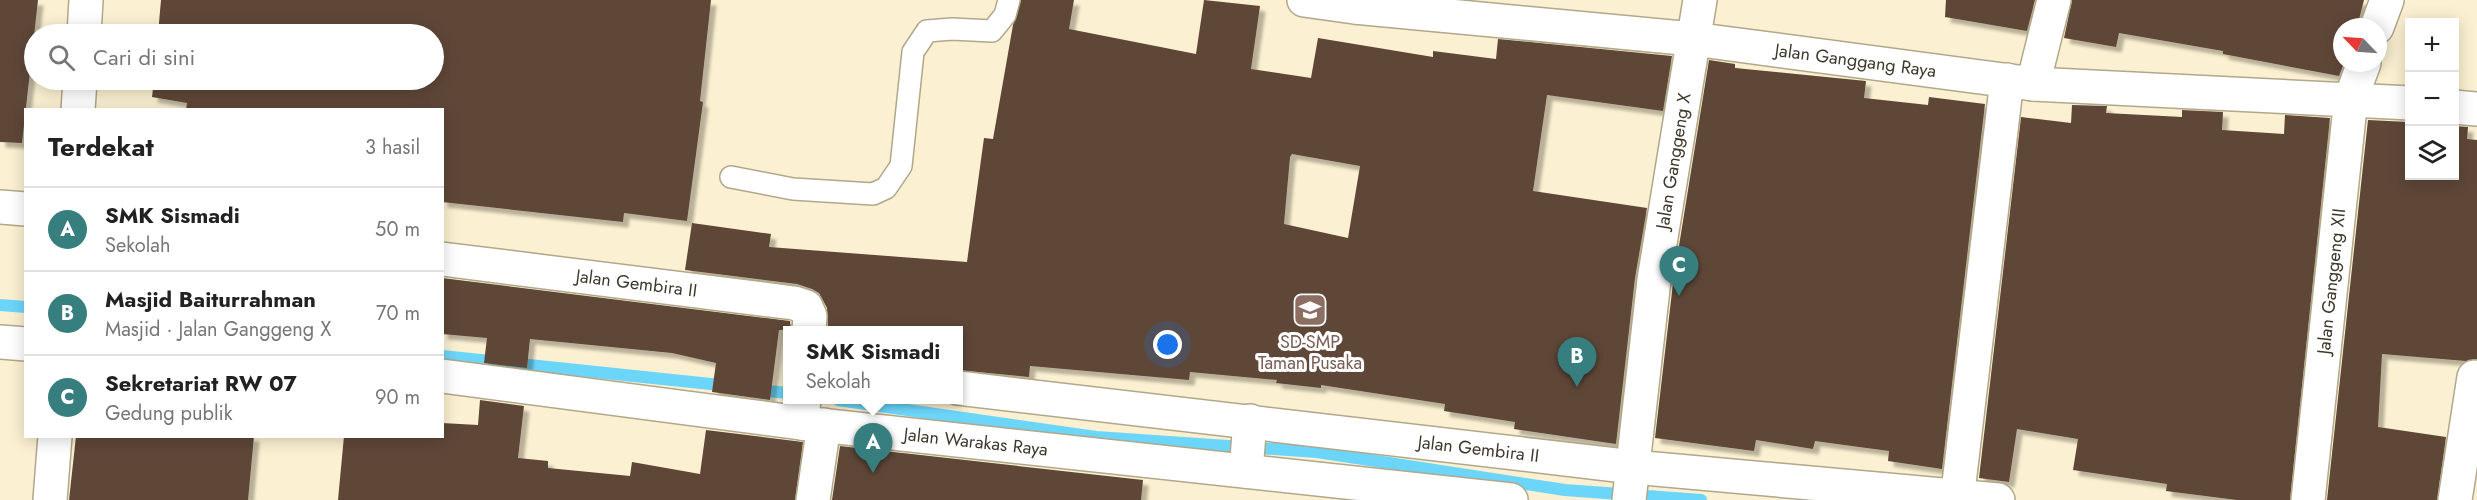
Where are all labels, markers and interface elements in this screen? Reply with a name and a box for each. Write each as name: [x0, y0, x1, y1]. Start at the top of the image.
north arrow: [2333, 18, 2387, 72]
map controls: [2405, 18, 2459, 180]
button: +: [2405, 18, 2459, 72]
search box: [24, 24, 444, 90]
street label: Jalan Ganggang Raya: [1771, 37, 1938, 84]
icon: search: [45, 41, 78, 74]
text: Cari di sini: [93, 41, 195, 73]
button: −: [2405, 72, 2459, 126]
street label: Jalan Ganggeng X: [1649, 91, 1698, 233]
button: layers: [2405, 126, 2459, 180]
text: Terdekat: [48, 128, 154, 166]
text: 3 hasil: [365, 133, 420, 162]
text: SMK Sismadi: [105, 199, 240, 231]
street label: Jalan Ganggeng XII: [2310, 207, 2352, 357]
text: A: [60, 215, 75, 244]
text: 50 m: [375, 215, 420, 244]
text: Sekolah: [105, 231, 170, 260]
pin: C: [1660, 246, 1698, 296]
street label: Jalan Gembira II: [572, 263, 699, 304]
text: Masjid Baiturrahman: [105, 283, 316, 315]
school or university icon: SD-SMP Taman Pusaka: [1292, 292, 1328, 328]
text: B: [61, 299, 74, 328]
text: 70 m: [376, 299, 420, 328]
text: Masjid · Jalan Ganggeng X: [105, 315, 331, 344]
popup: [783, 326, 963, 404]
place label: SD-SMP Taman Pusaka: [1258, 329, 1362, 376]
your location: [1153, 330, 1182, 359]
text: SMK Sismadi: [806, 335, 940, 367]
pin: B: [1558, 338, 1596, 387]
text: Sekretariat RW 07: [105, 367, 297, 399]
text: Sekolah: [806, 367, 871, 396]
text: C: [60, 383, 75, 412]
text: 90 m: [375, 383, 420, 412]
text: Gedung publik: [105, 399, 233, 428]
street label: Jalan Warakas Raya: [901, 421, 1049, 463]
pin: A: [854, 424, 892, 473]
street label: Jalan Gembira II: [1414, 429, 1541, 469]

